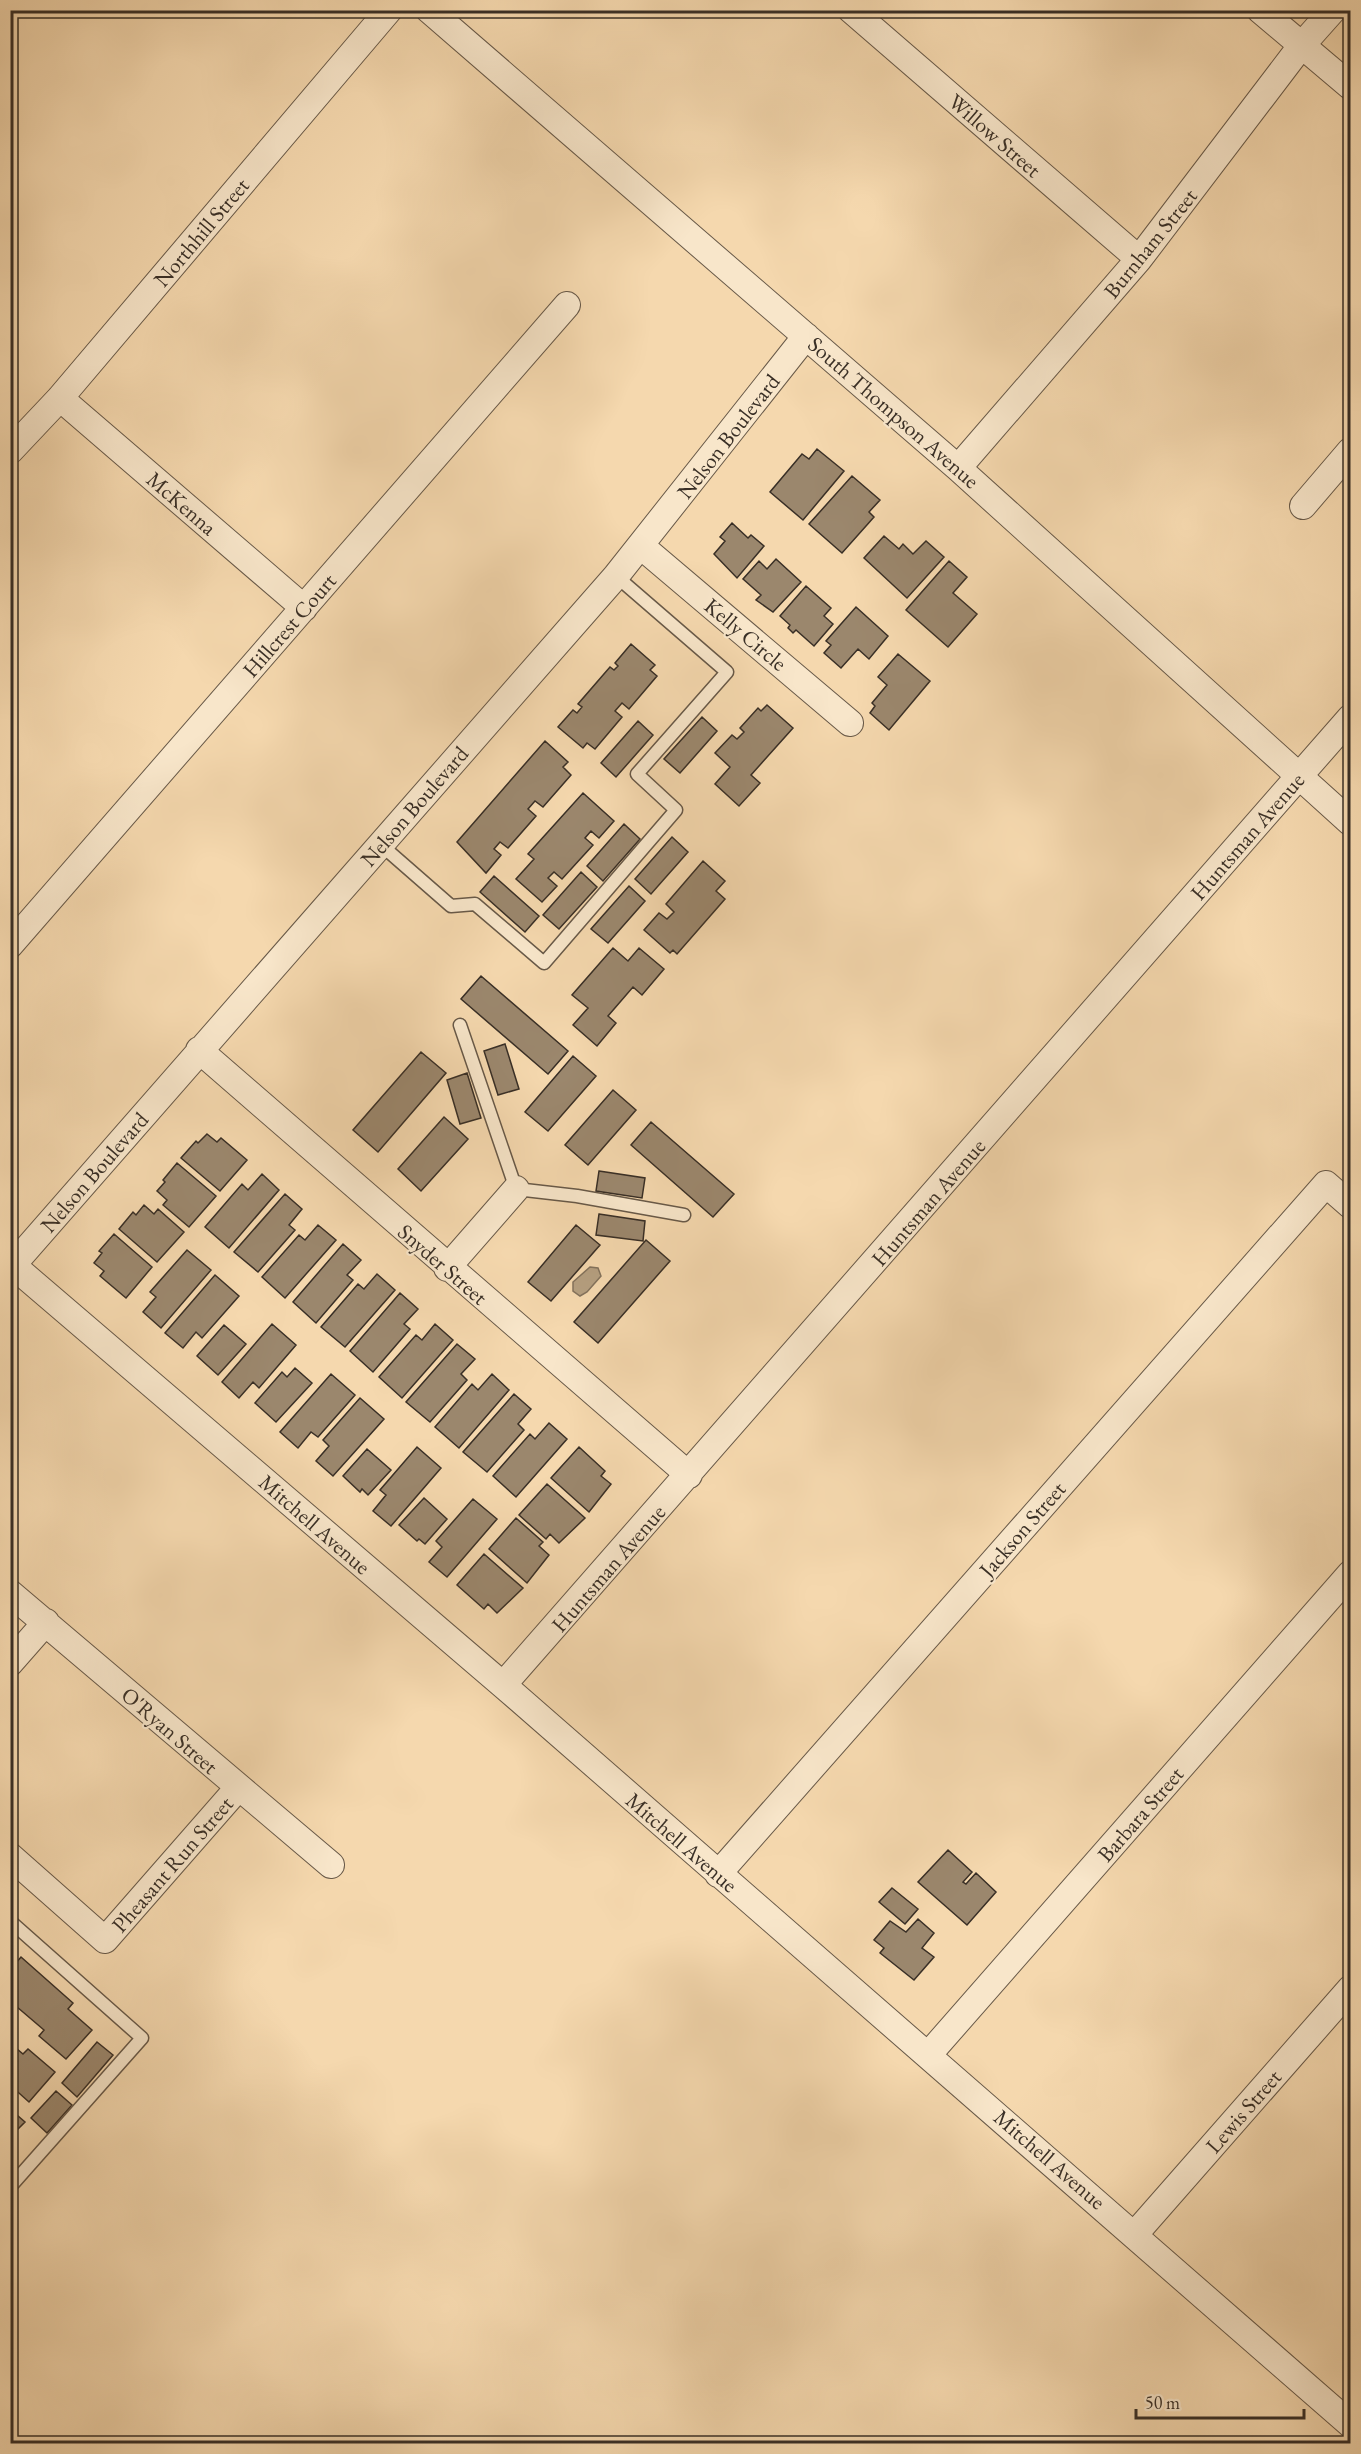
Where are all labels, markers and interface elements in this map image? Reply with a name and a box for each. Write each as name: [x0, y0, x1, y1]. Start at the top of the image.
street label: Willow Street: [942, 87, 1047, 184]
street label: Northhill Street: [147, 172, 256, 293]
street label: Burnham Street: [1097, 182, 1204, 304]
street label: South Thompson Avenue: [802, 330, 986, 495]
street label: Nelson Boulevard: [670, 367, 787, 505]
street label: McKenna: [140, 465, 223, 542]
street label: Hillcrest Court: [236, 567, 343, 684]
street label: Kelly Circle: [698, 591, 793, 678]
street label: Nelson Boulevard: [354, 739, 475, 873]
street label: Huntsman Avenue: [1184, 766, 1311, 906]
street label: Nelson Boulevard: [34, 1105, 155, 1239]
street label: Huntsman Avenue: [865, 1132, 992, 1272]
street label: Snyder Street: [392, 1217, 494, 1311]
street label: Mitchell Avenue: [253, 1468, 377, 1581]
street label: Jackson Street: [971, 1475, 1072, 1585]
street label: Huntsman Avenue: [545, 1498, 672, 1638]
street label: O'Ryan Street: [115, 1680, 224, 1781]
street label: Barbara Street: [1091, 1760, 1190, 1868]
street label: Mitchell Avenue: [620, 1786, 744, 1899]
street label: Pheasant Run Street: [105, 1790, 240, 1938]
street label: Lewis Street: [1199, 2063, 1288, 2159]
street label: Mitchell Avenue: [988, 2103, 1112, 2216]
scale bar: [1136, 2382, 1304, 2420]
text: 50 m: [1145, 2391, 1180, 2414]

